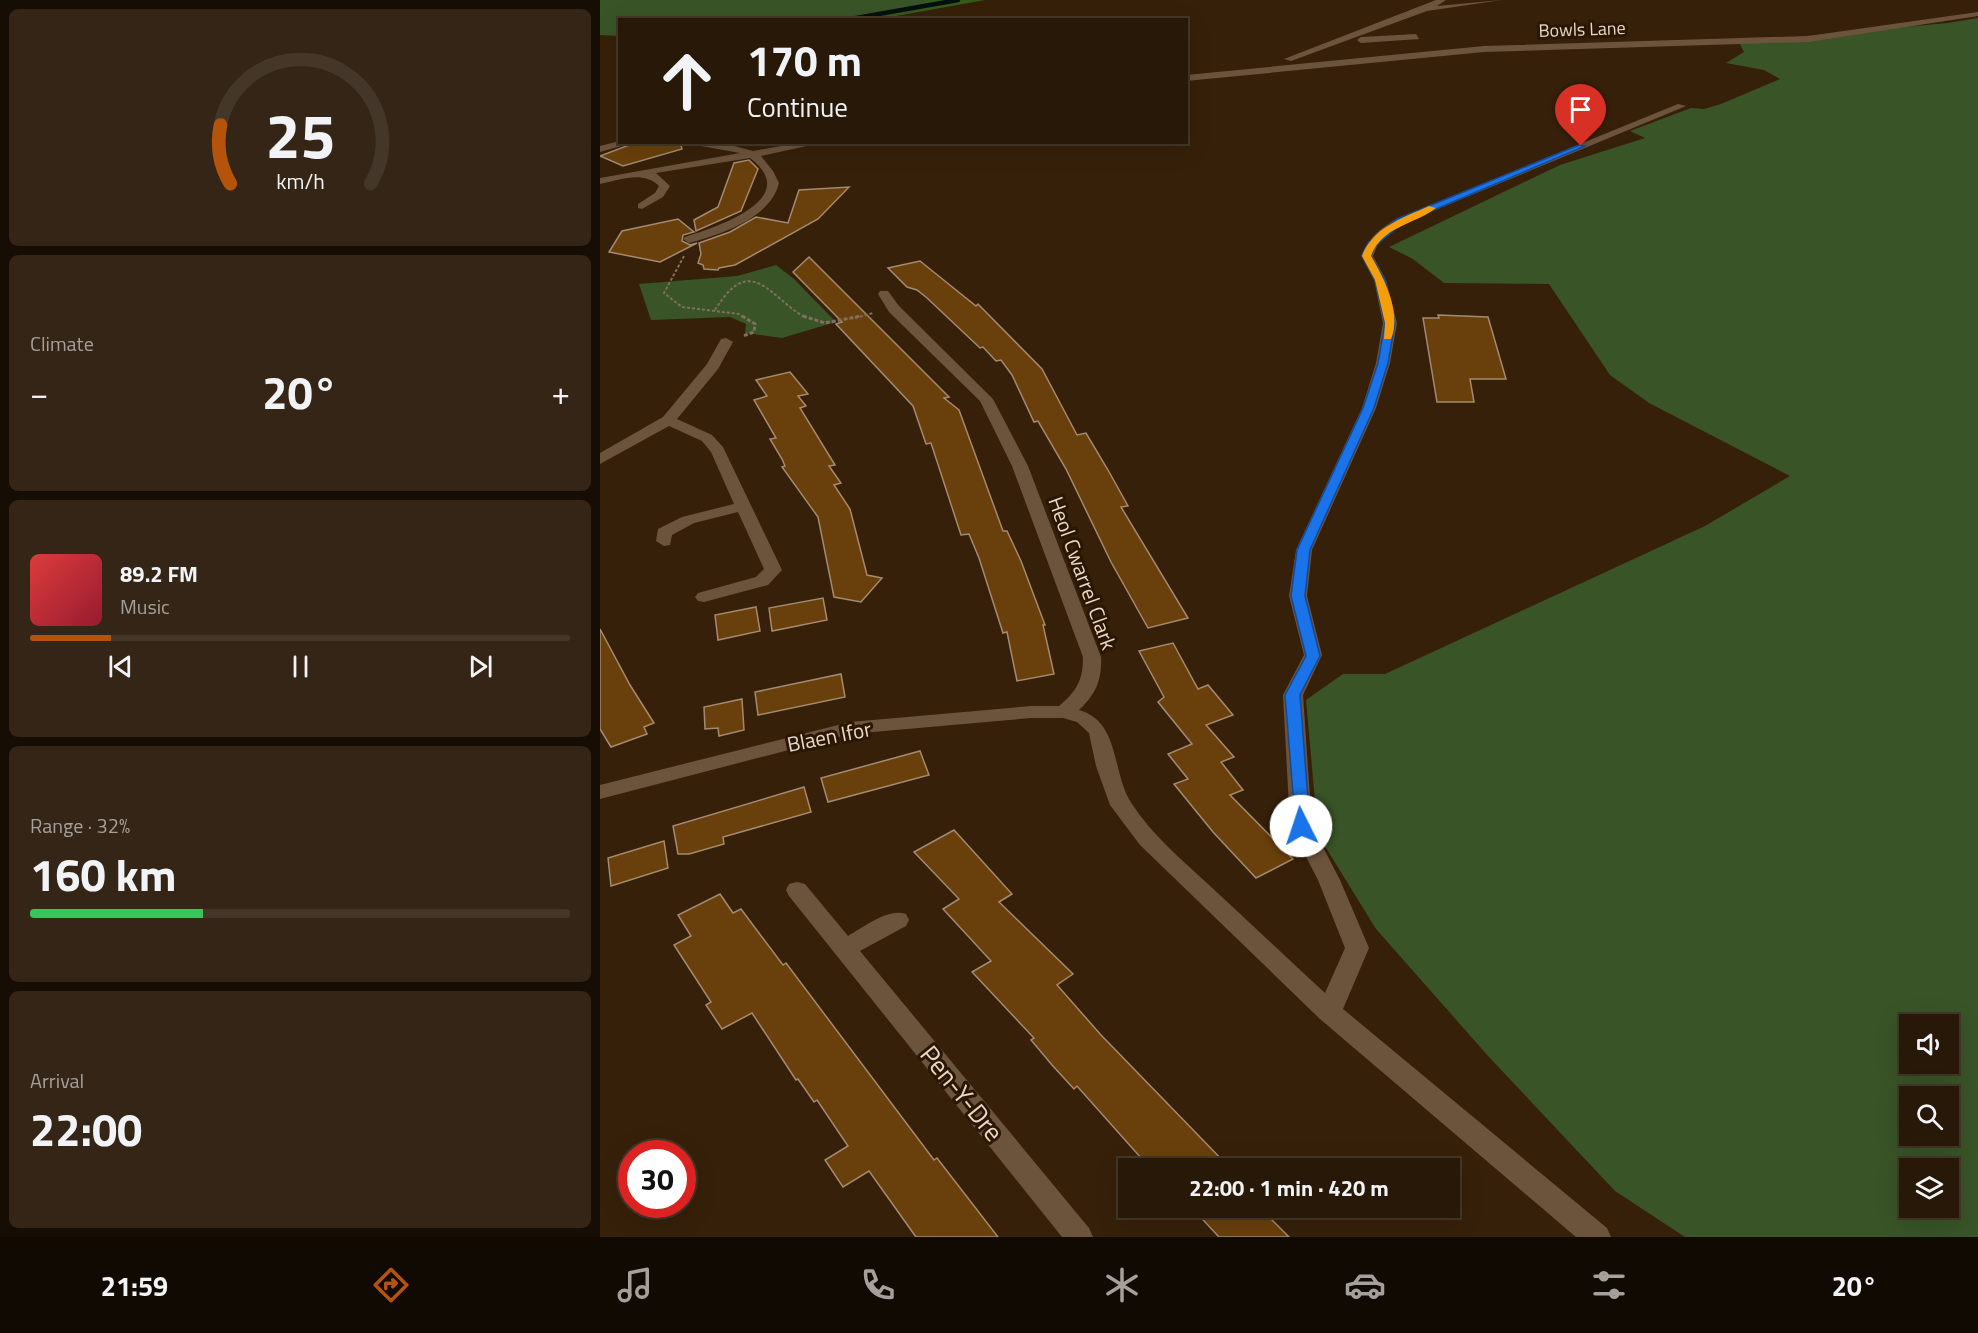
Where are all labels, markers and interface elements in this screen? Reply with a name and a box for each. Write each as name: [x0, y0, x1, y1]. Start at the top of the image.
street label: Bowls Lane: [1538, 14, 1626, 44]
text: 170 m: [747, 28, 862, 92]
icon: ahead: [648, 42, 726, 120]
pin: [1555, 84, 1606, 146]
text: Continue: [747, 86, 848, 127]
text: 25: [265, 87, 335, 182]
icon: arrive: [1564, 93, 1597, 126]
text: km/h: [276, 166, 324, 198]
text: Climate: [30, 328, 94, 359]
text: 20°: [262, 358, 338, 426]
text: −: [30, 368, 48, 418]
text: +: [552, 368, 570, 418]
street label: Heol Cwarrel Clark: [1040, 492, 1126, 654]
text: 89.2 FM: [120, 557, 198, 591]
text: Music: [120, 591, 170, 622]
icon: previous: [104, 650, 137, 683]
icon: pause: [284, 650, 317, 683]
icon: next: [464, 650, 497, 683]
street label: Blaen Ifor: [784, 712, 874, 760]
position arrow: [1269, 794, 1333, 858]
text: Range · 32%: [30, 810, 130, 841]
text: 160 km: [30, 840, 176, 908]
map controls: [1899, 1014, 1959, 1218]
button: sound: [1899, 1014, 1959, 1074]
street label: Pen-Y-Dre: [911, 1036, 1013, 1150]
text: Arrival: [30, 1065, 84, 1096]
button: search: [1899, 1086, 1959, 1146]
text: 22:00: [30, 1095, 142, 1163]
speed limit sign: 30: [618, 1140, 696, 1218]
button: layers: [1899, 1158, 1959, 1218]
text: 22:00 · 1 min · 420 m: [1189, 1171, 1389, 1205]
icon: directions: [370, 1264, 412, 1306]
icon: music: [614, 1264, 656, 1306]
icon: phone: [857, 1264, 899, 1306]
icon: climate: [1101, 1264, 1143, 1306]
icon: car: [1344, 1264, 1386, 1306]
icon: filters: [1588, 1264, 1630, 1306]
text: 21:59: [101, 1265, 168, 1306]
text: 20°: [1832, 1265, 1877, 1306]

